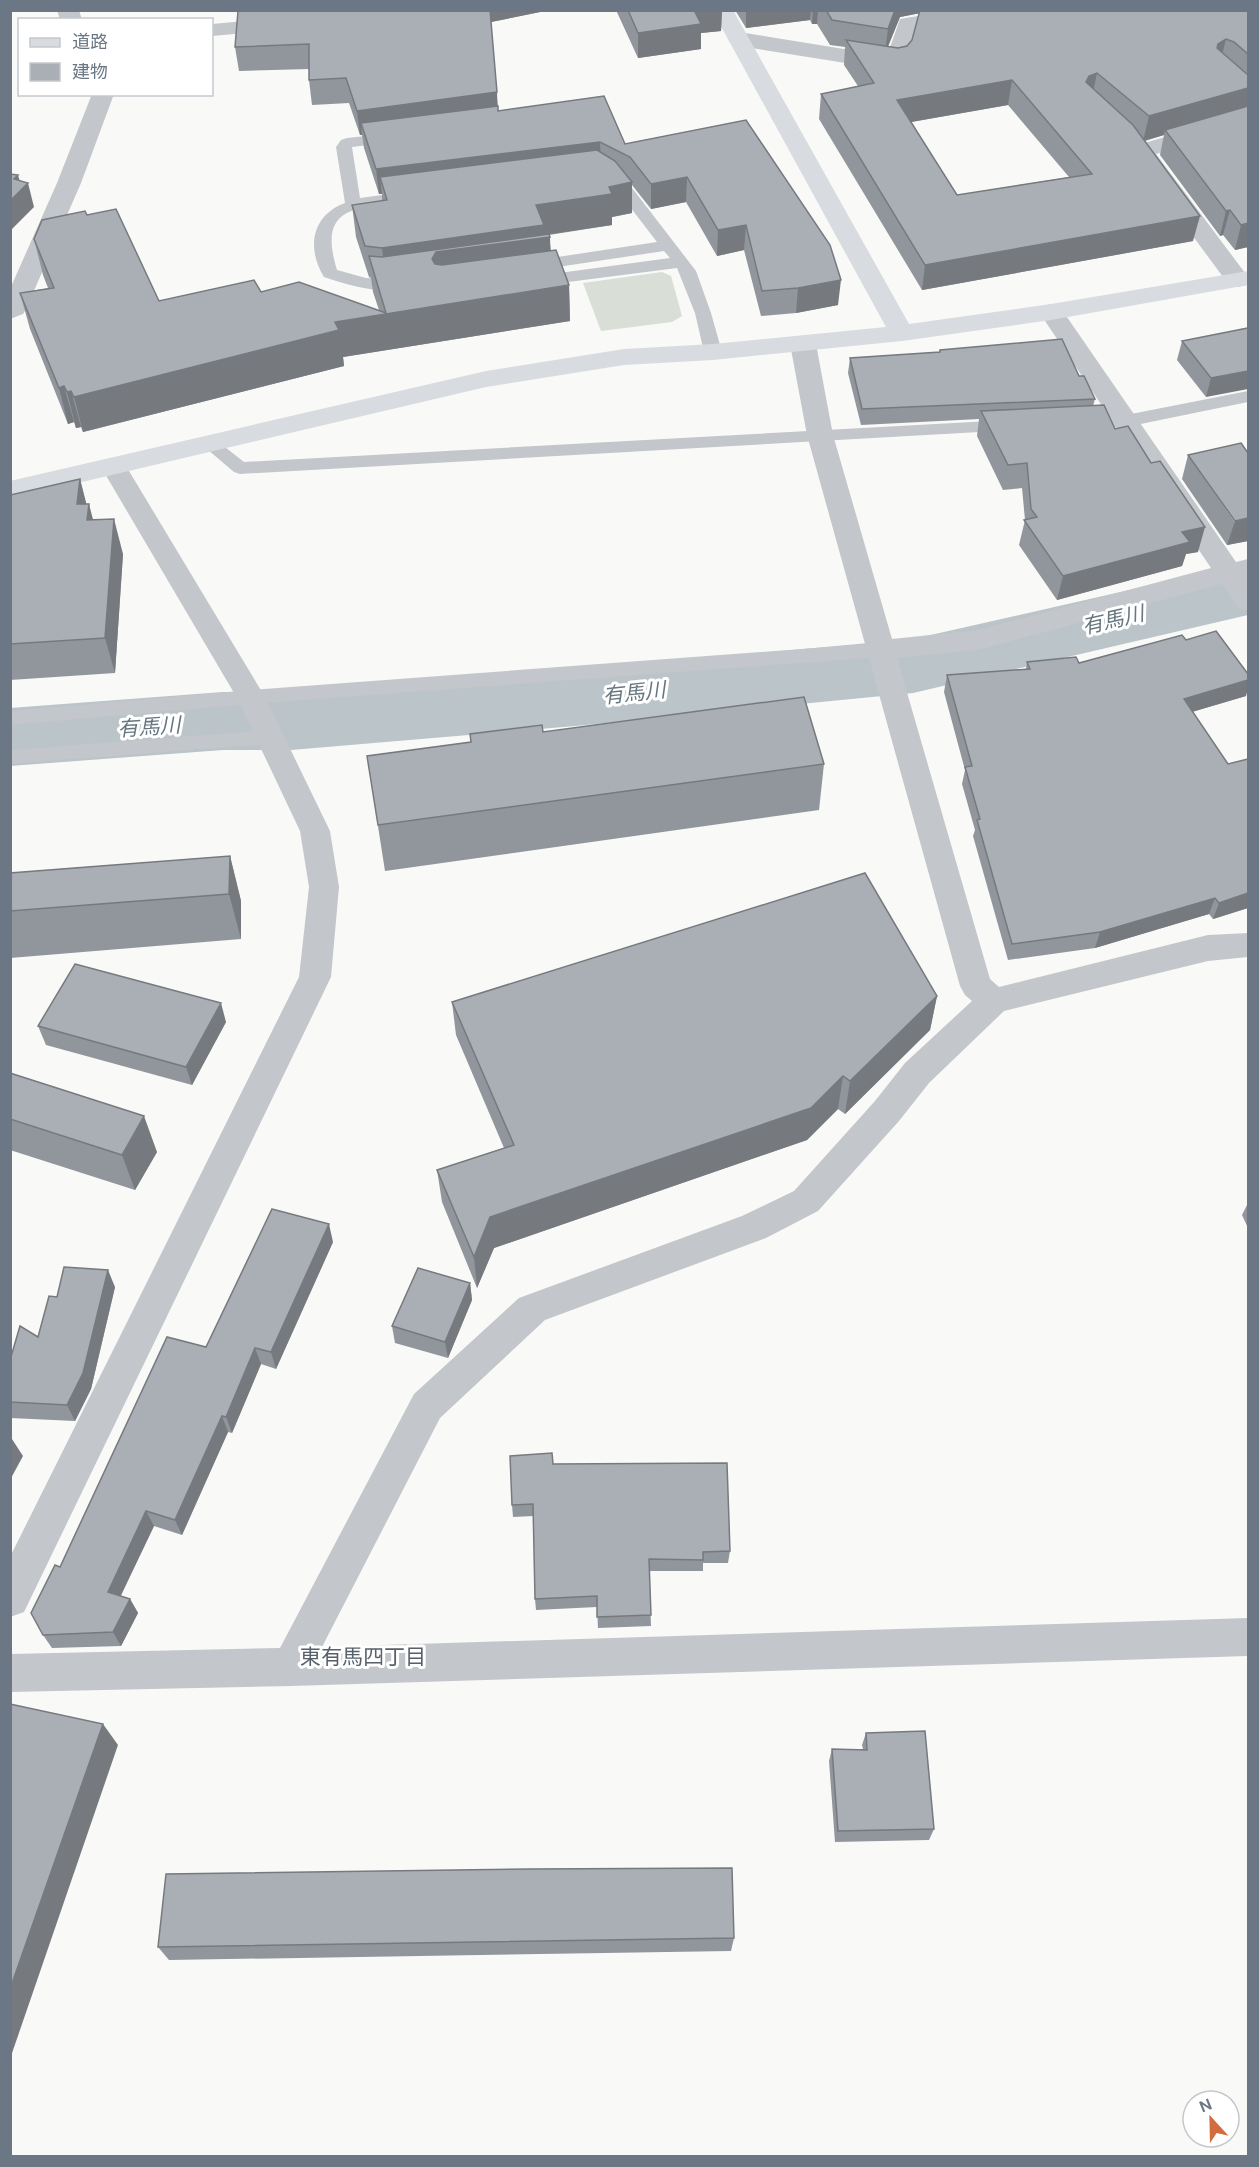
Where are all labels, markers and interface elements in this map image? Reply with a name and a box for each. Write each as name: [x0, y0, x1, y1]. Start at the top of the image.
legend: [18, 18, 213, 96]
text: 道路: [72, 30, 108, 54]
text: 建物: [72, 60, 108, 84]
water label: 有馬川: [1079, 599, 1149, 641]
water label: 有馬川: [601, 676, 669, 710]
water label: 有馬川: [117, 711, 183, 743]
district label: 東有馬四丁目: [300, 1643, 426, 1671]
north arrow: [1181, 2089, 1241, 2149]
text: N: [1196, 2094, 1215, 2117]

